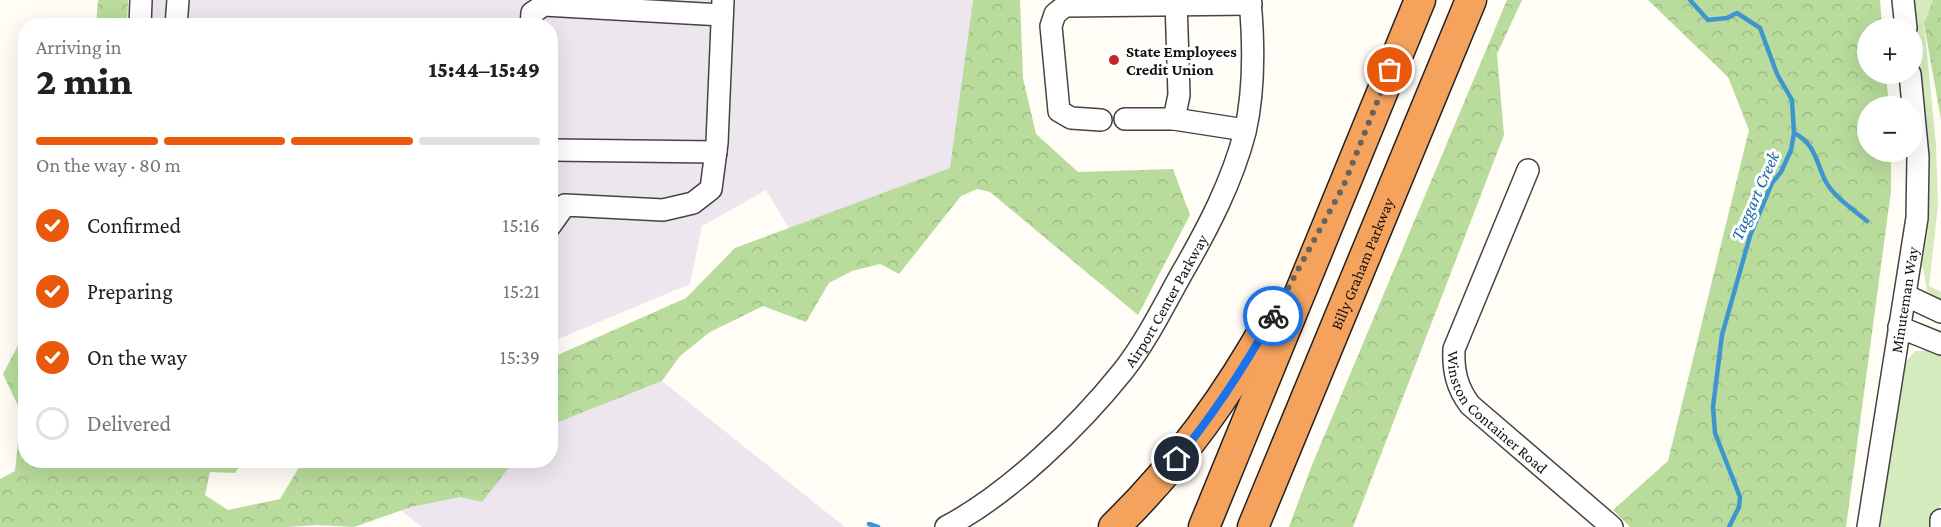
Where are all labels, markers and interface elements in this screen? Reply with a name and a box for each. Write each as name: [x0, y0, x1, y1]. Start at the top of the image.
map controls: [1857, 18, 1923, 162]
button: +: [1857, 18, 1923, 84]
text: Arriving in: [36, 36, 121, 58]
place label: State Employees Credit Union: [1126, 43, 1237, 78]
pin: [1364, 44, 1415, 95]
marker: State Employees Credit Union: [1107, 53, 1121, 67]
icon: bag: [1373, 53, 1406, 86]
text: 15:44–15:49: [428, 57, 540, 82]
text: 2 min: [36, 59, 132, 102]
button: −: [1857, 96, 1923, 162]
water label: Taggart Creek: [1727, 148, 1784, 243]
text: On the way · 80 m: [36, 154, 181, 176]
street label: Billy Graham Parkway: [1327, 195, 1398, 332]
icon: check: [36, 209, 69, 242]
text: Confirmed: [87, 213, 181, 238]
text: 15:16: [503, 214, 540, 236]
street label: Airport Center Parkway: [1121, 231, 1212, 370]
street label: Minuteman Way: [1887, 245, 1922, 354]
icon: check: [36, 275, 69, 308]
text: Preparing: [87, 279, 173, 304]
text: 15:21: [503, 280, 540, 302]
courier: [1243, 286, 1303, 346]
icon: bike: [1257, 300, 1290, 333]
icon: check: [36, 341, 69, 374]
text: On the way: [87, 345, 187, 370]
text: 15:39: [500, 346, 540, 368]
street label: Winston Container Road: [1445, 350, 1552, 477]
text: Delivered: [87, 411, 171, 436]
pin: [1151, 433, 1202, 484]
icon: home: [1160, 442, 1193, 475]

